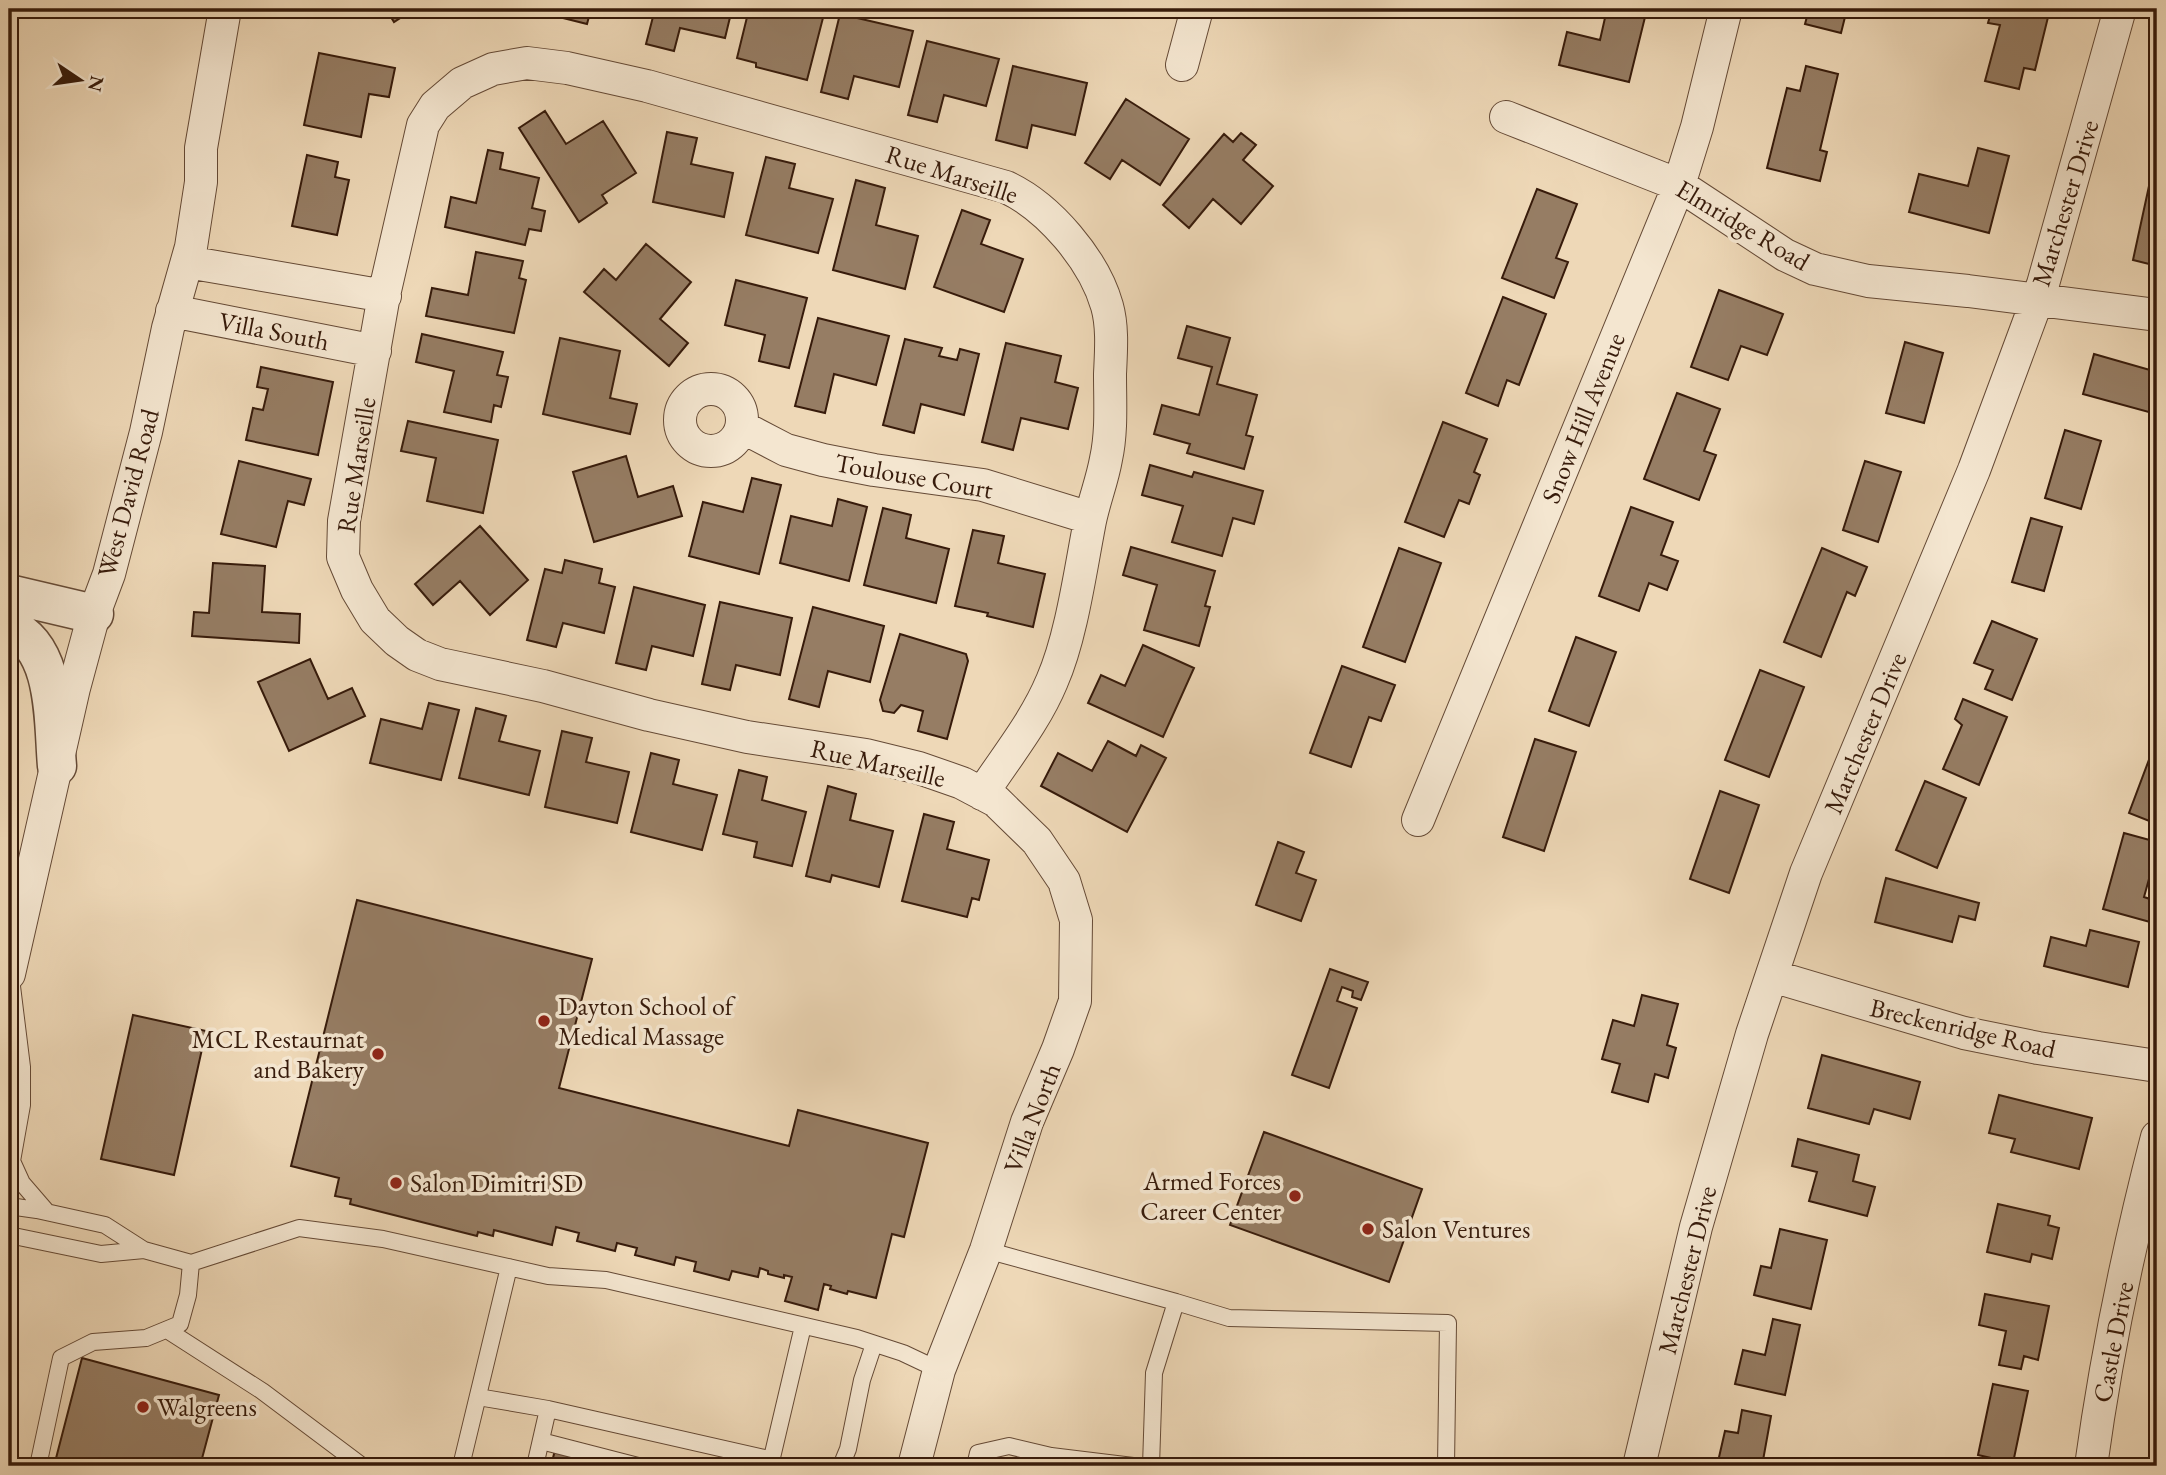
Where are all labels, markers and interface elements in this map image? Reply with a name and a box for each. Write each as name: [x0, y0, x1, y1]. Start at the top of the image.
north arrow: [46, 46, 116, 116]
text: N: [82, 73, 110, 95]
street label: Marchester Drive: [2024, 116, 2106, 290]
street label: Rue Marseille: [882, 137, 1022, 211]
street label: Elmridge Road: [1670, 172, 1817, 279]
street label: Villa South: [216, 304, 332, 358]
street label: Snow Hill Avenue: [1533, 328, 1633, 508]
street label: Rue Marseille: [328, 395, 384, 535]
street label: West David Road: [89, 404, 167, 581]
street label: Toulouse Court: [832, 445, 996, 507]
street label: Marchester Drive: [1816, 647, 1914, 819]
street label: Rue Marseille: [807, 731, 949, 795]
place label: Dayton School of Medical Massage: [558, 989, 736, 1053]
street label: Breckenridge Road: [1867, 990, 2060, 1066]
marker: Dayton School of Medical Massage: [536, 1013, 552, 1029]
place label: MCL Restaurnat and Bakery: [191, 1022, 365, 1086]
marker: MCL Restaurnat and Bakery: [370, 1046, 386, 1062]
street label: Villa North: [996, 1058, 1068, 1178]
place label: Armed Forces Career Center: [1140, 1164, 1281, 1228]
place label: Salon Dimitri SD: [410, 1166, 583, 1200]
marker: Salon Dimitri SD: [388, 1175, 404, 1191]
street label: Marchester Drive: [1650, 1182, 1724, 1358]
marker: Armed Forces Career Center: [1287, 1188, 1303, 1204]
place label: Salon Ventures: [1382, 1212, 1530, 1246]
marker: Salon Ventures: [1360, 1221, 1376, 1237]
street label: Castle Drive: [2085, 1279, 2141, 1405]
place label: Walgreens: [157, 1390, 257, 1424]
marker: Walgreens: [135, 1399, 151, 1415]

